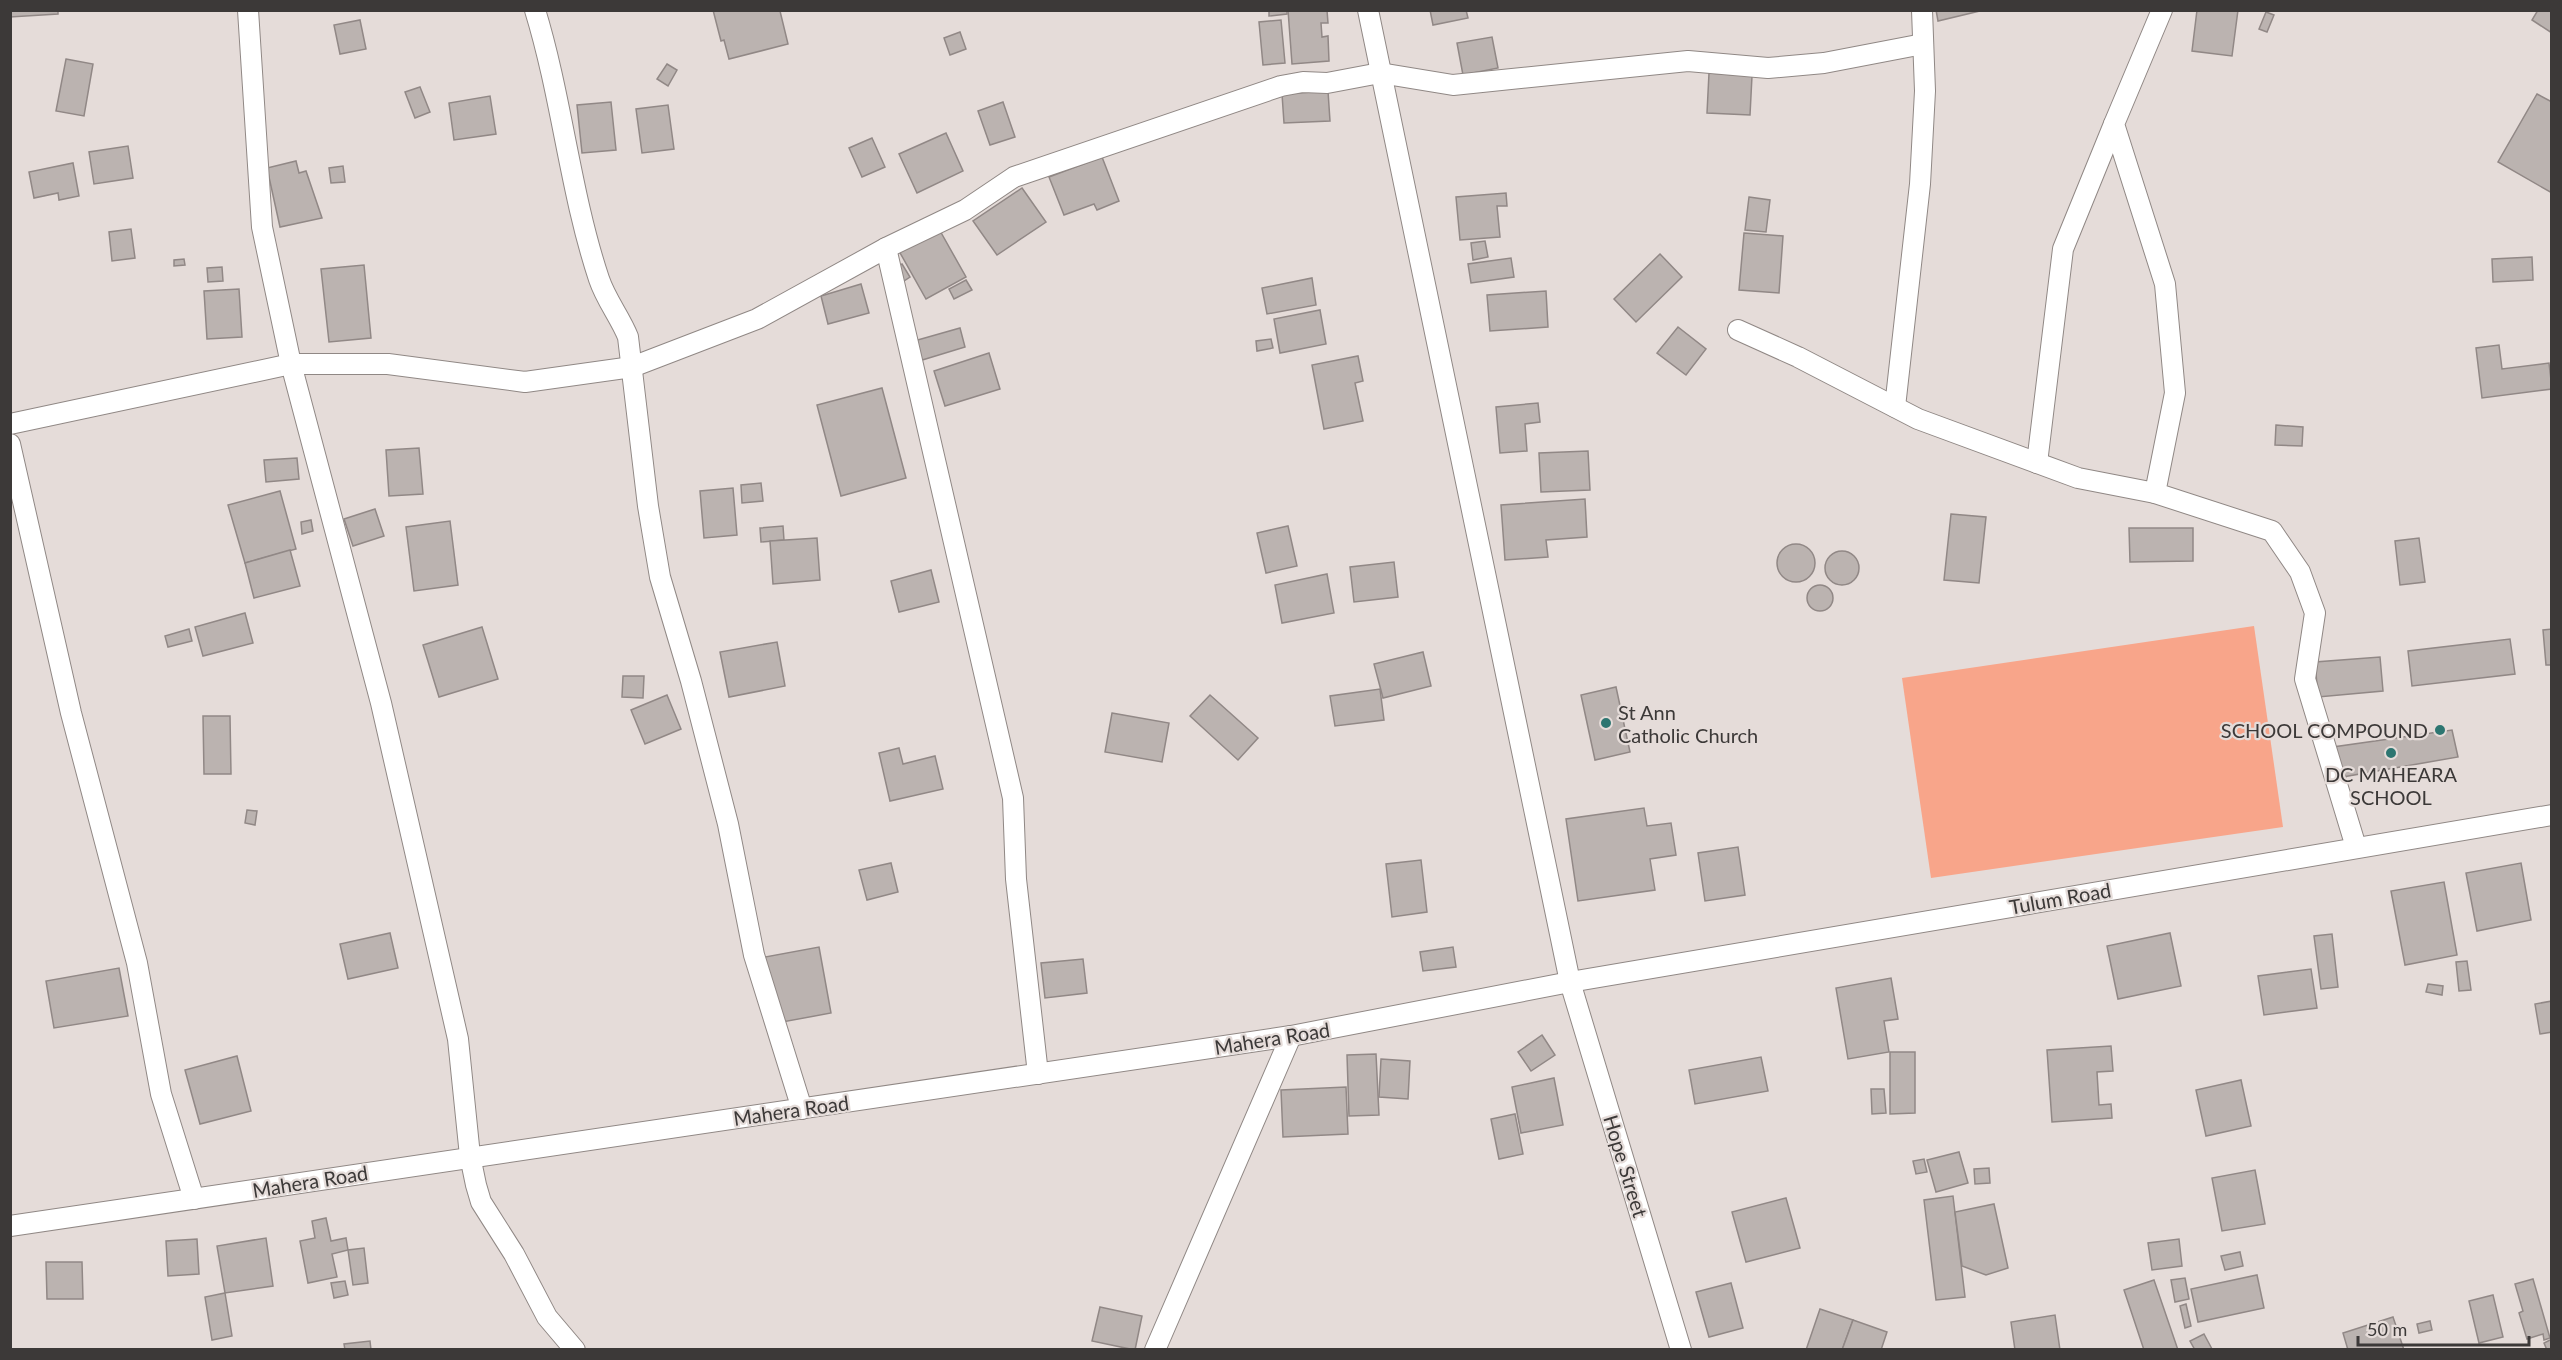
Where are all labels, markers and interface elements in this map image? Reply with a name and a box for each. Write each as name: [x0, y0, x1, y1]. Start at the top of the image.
place label: St Ann Catholic Church: [1618, 700, 1758, 747]
marker: St Ann Catholic Church: [1599, 716, 1613, 730]
place label: SCHOOL COMPOUND: [2221, 718, 2428, 742]
marker: SCHOOL COMPOUND: [2433, 723, 2447, 737]
marker: DC MAHEARA SCHOOL: [2384, 746, 2398, 760]
place label: DC MAHEARA SCHOOL: [2325, 762, 2458, 809]
street label: Tulum Road: [2007, 877, 2113, 919]
street label: Mahera Road: [1213, 1017, 1331, 1059]
street label: Mahera Road: [732, 1090, 850, 1130]
street label: Hope Street: [1599, 1112, 1653, 1220]
street label: Mahera Road: [251, 1160, 369, 1202]
scale bar: [2358, 1309, 2529, 1347]
text: 50 m: [2367, 1318, 2407, 1340]

